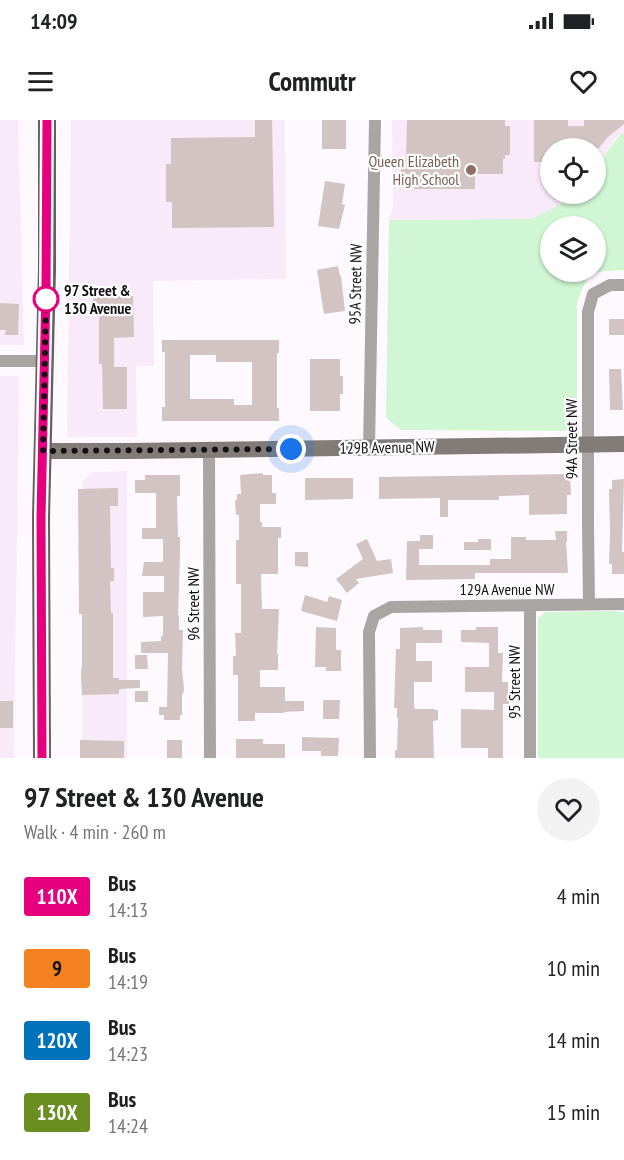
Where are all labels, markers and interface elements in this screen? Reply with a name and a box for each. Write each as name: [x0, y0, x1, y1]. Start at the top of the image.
text: 14:09: [30, 7, 78, 35]
text: Commutr: [268, 64, 356, 98]
icon: menu: [24, 65, 57, 98]
icon: heart: [567, 65, 600, 98]
map controls: [540, 138, 606, 282]
button: locate: [540, 138, 606, 204]
place label: Queen Elizabeth High School: [369, 151, 459, 189]
marker: Queen Elizabeth High School: [464, 163, 478, 177]
button: layers: [540, 216, 606, 282]
street label: 95A Street NW: [344, 243, 366, 325]
place label: 97 Street & 130 Avenue: [64, 280, 131, 318]
marker: 97 Street & 130 Avenue: [33, 286, 59, 312]
street label: 94A Street NW: [561, 398, 581, 479]
your location: [276, 434, 306, 464]
street label: 129B Avenue NW: [339, 436, 435, 458]
street label: 96 Street NW: [183, 567, 203, 641]
street label: 129A Avenue NW: [460, 579, 555, 599]
street label: 95 Street NW: [504, 645, 524, 719]
text: 97 Street & 130 Avenue: [24, 778, 264, 815]
button: heart: [537, 778, 600, 841]
text: Walk · 4 min · 260 m: [24, 819, 166, 845]
text: Bus: [108, 869, 136, 897]
text: 4 min: [557, 882, 600, 910]
text: 110X: [36, 883, 78, 910]
text: 14:13: [108, 897, 148, 923]
text: Bus: [108, 941, 136, 969]
text: 10 min: [547, 954, 600, 982]
text: 9: [52, 955, 62, 982]
text: 14:19: [108, 969, 148, 995]
text: Bus: [108, 1013, 136, 1041]
text: 14 min: [547, 1026, 600, 1054]
text: 120X: [36, 1027, 78, 1054]
text: 14:23: [108, 1041, 148, 1067]
text: Bus: [108, 1085, 136, 1113]
text: 15 min: [547, 1098, 600, 1126]
text: 130X: [36, 1099, 78, 1126]
text: 14:24: [108, 1113, 148, 1139]

